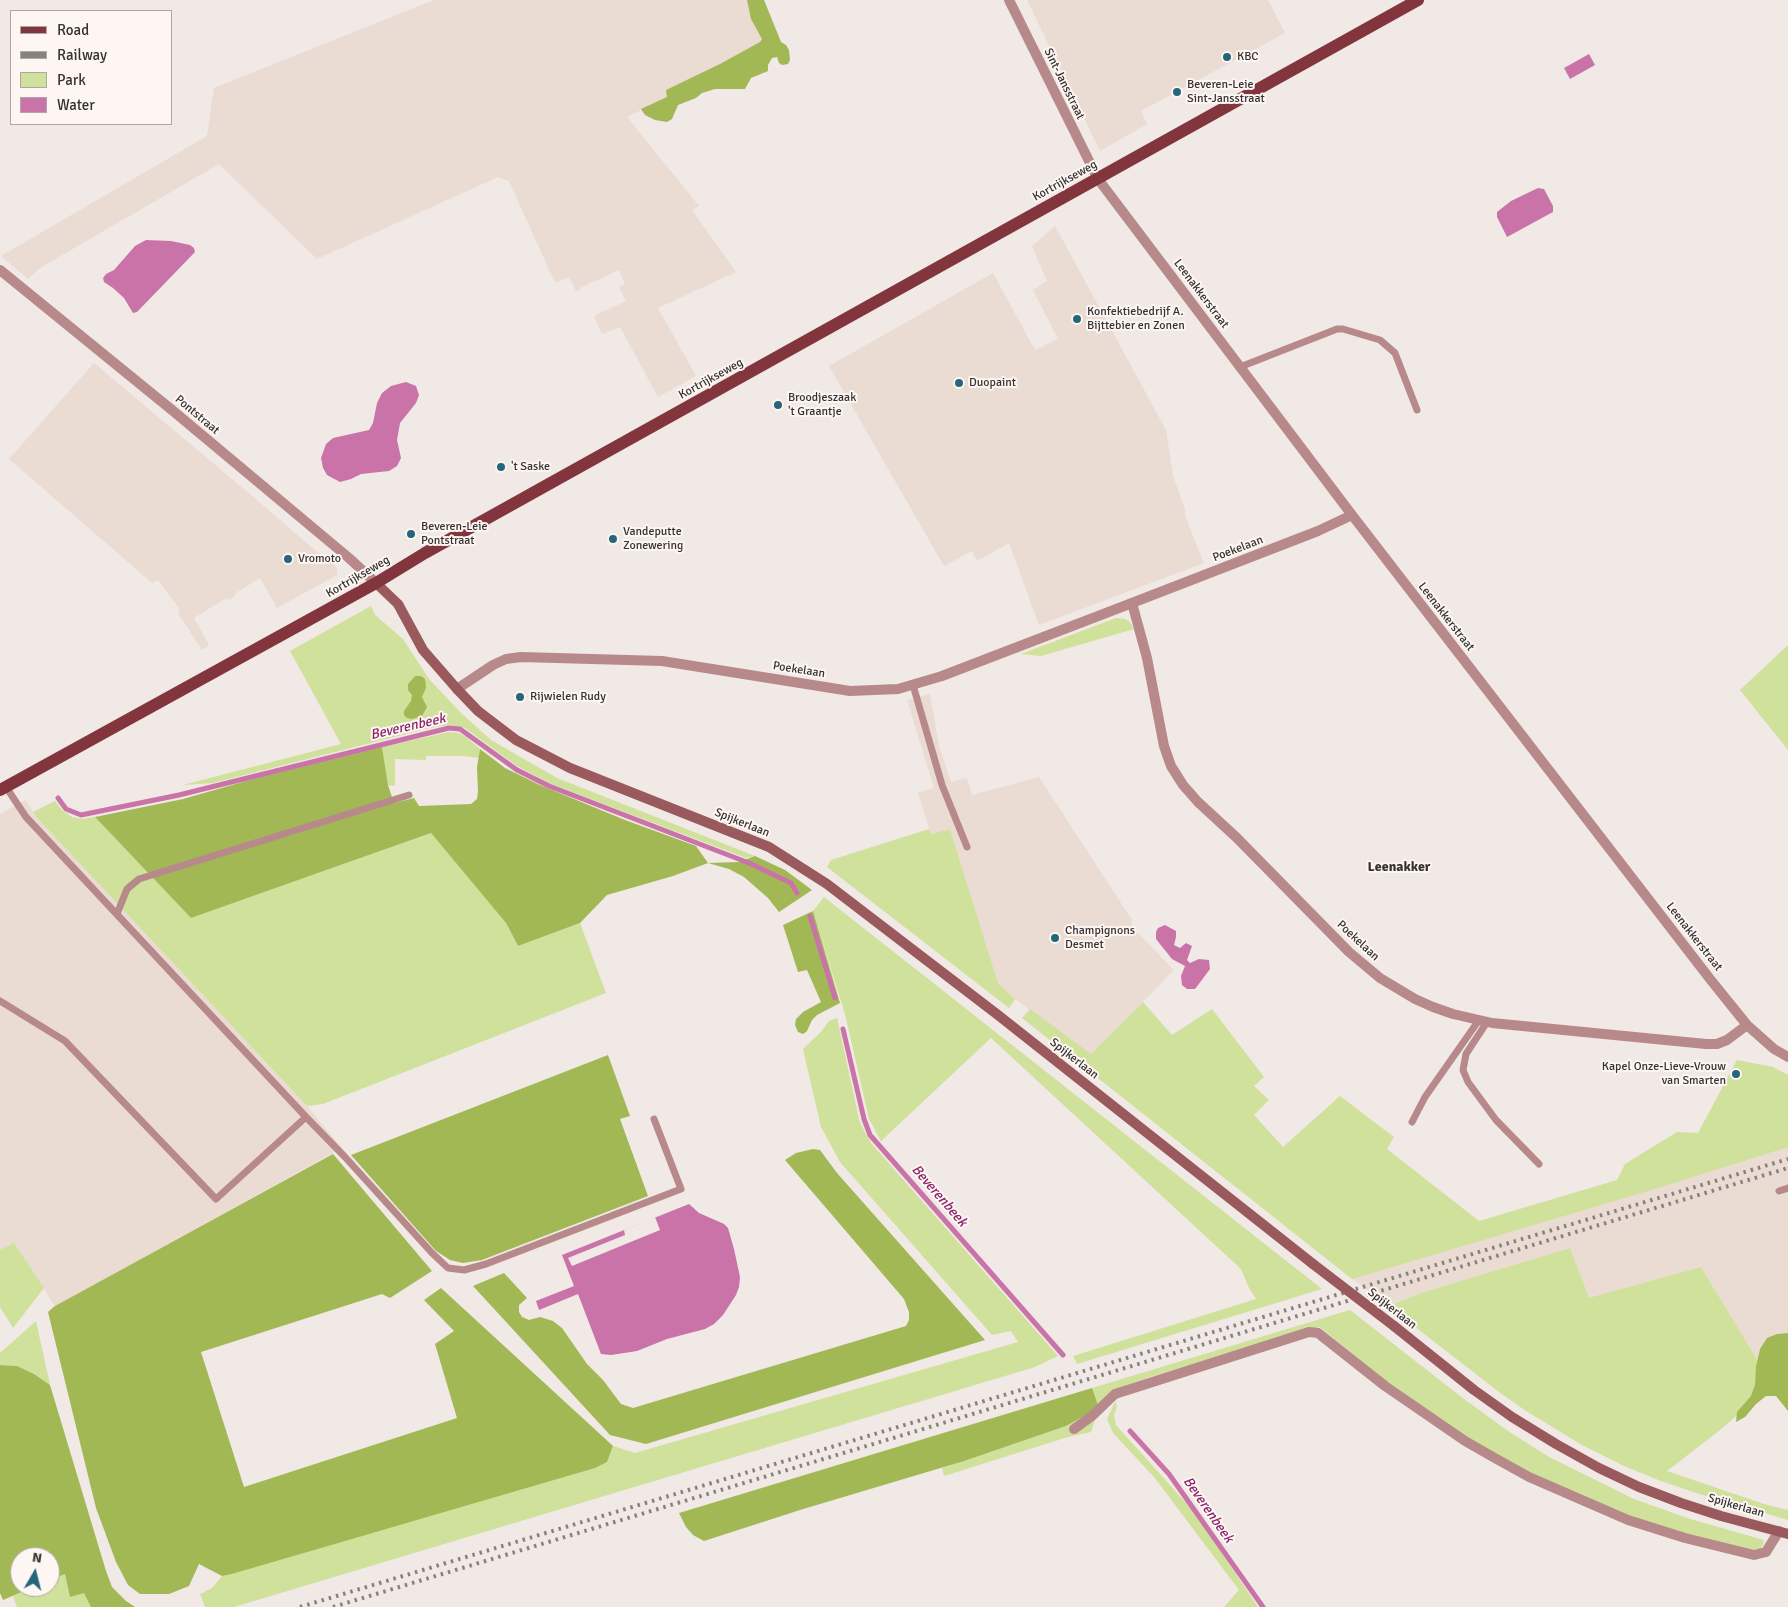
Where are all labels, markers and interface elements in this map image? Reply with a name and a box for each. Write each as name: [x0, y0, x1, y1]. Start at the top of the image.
legend: [10, 10, 172, 125]
text: Road: [57, 21, 89, 39]
text: Railway: [57, 46, 107, 64]
street label: Sint-Jansstraat: [1041, 46, 1087, 122]
place label: KBC: [1237, 50, 1259, 64]
marker: KBC: [1221, 51, 1233, 63]
text: Park: [57, 71, 86, 89]
place label: Beveren-Leie Sint-Jansstraat: [1187, 78, 1265, 106]
marker: Beveren-Leie Sint-Jansstraat: [1171, 86, 1183, 98]
text: Water: [57, 96, 95, 114]
street label: Kortrijkseweg: [1030, 157, 1100, 205]
street label: Leenakkerstraat: [1170, 257, 1232, 331]
place label: Konfektiebedrijf A. Bijttebier en Zonen: [1087, 305, 1185, 333]
marker: Konfektiebedrijf A. Bijttebier en Zonen: [1071, 313, 1083, 325]
street label: Kortrijkseweg: [676, 355, 746, 403]
place label: Duopaint: [969, 376, 1016, 390]
marker: Duopaint: [953, 377, 965, 389]
place label: Broodjeszaak 't Graantje: [788, 391, 856, 419]
street label: Pontstraat: [172, 392, 222, 438]
marker: Broodjeszaak 't Graantje: [772, 399, 784, 411]
place label: 't Saske: [511, 460, 550, 474]
marker: 't Saske: [495, 461, 507, 473]
place label: Beveren-Leie Pontstraat: [421, 520, 488, 548]
place label: Vandeputte Zonewering: [623, 525, 683, 553]
marker: Beveren-Leie Pontstraat: [405, 528, 417, 540]
marker: Vandeputte Zonewering: [607, 533, 619, 545]
street label: Poekelaan: [1211, 533, 1265, 565]
place label: Vromoto: [298, 552, 341, 566]
marker: Vromoto: [282, 553, 294, 565]
street label: Kortrijkseweg: [324, 553, 392, 601]
street label: Leenakkerstraat: [1415, 580, 1477, 654]
street label: Poekelaan: [772, 659, 826, 681]
place label: Rijwielen Rudy: [530, 690, 606, 704]
marker: Rijwielen Rudy: [514, 691, 526, 703]
water label: Beverenbeek: [369, 710, 447, 744]
street label: Spijkerlaan: [712, 805, 772, 841]
district label: Leenakker: [1368, 859, 1430, 875]
street label: Leenakkerstraat: [1663, 900, 1725, 974]
street label: Poekelaan: [1334, 918, 1382, 964]
place label: Champignons Desmet: [1065, 924, 1135, 952]
marker: Champignons Desmet: [1049, 932, 1061, 944]
street label: Spijkerlaan: [1047, 1035, 1101, 1083]
place label: Kapel Onze-Lieve-Vrouw van Smarten: [1602, 1060, 1726, 1088]
marker: Kapel Onze-Lieve-Vrouw van Smarten: [1730, 1068, 1742, 1080]
water label: Beverenbeek: [908, 1162, 970, 1230]
street label: Spijkerlaan: [1365, 1285, 1419, 1333]
water label: Beverenbeek: [1179, 1474, 1237, 1546]
street label: Spijkerlaan: [1706, 1491, 1766, 1521]
north arrow: [10, 1547, 60, 1597]
text: N: [31, 1549, 43, 1567]

